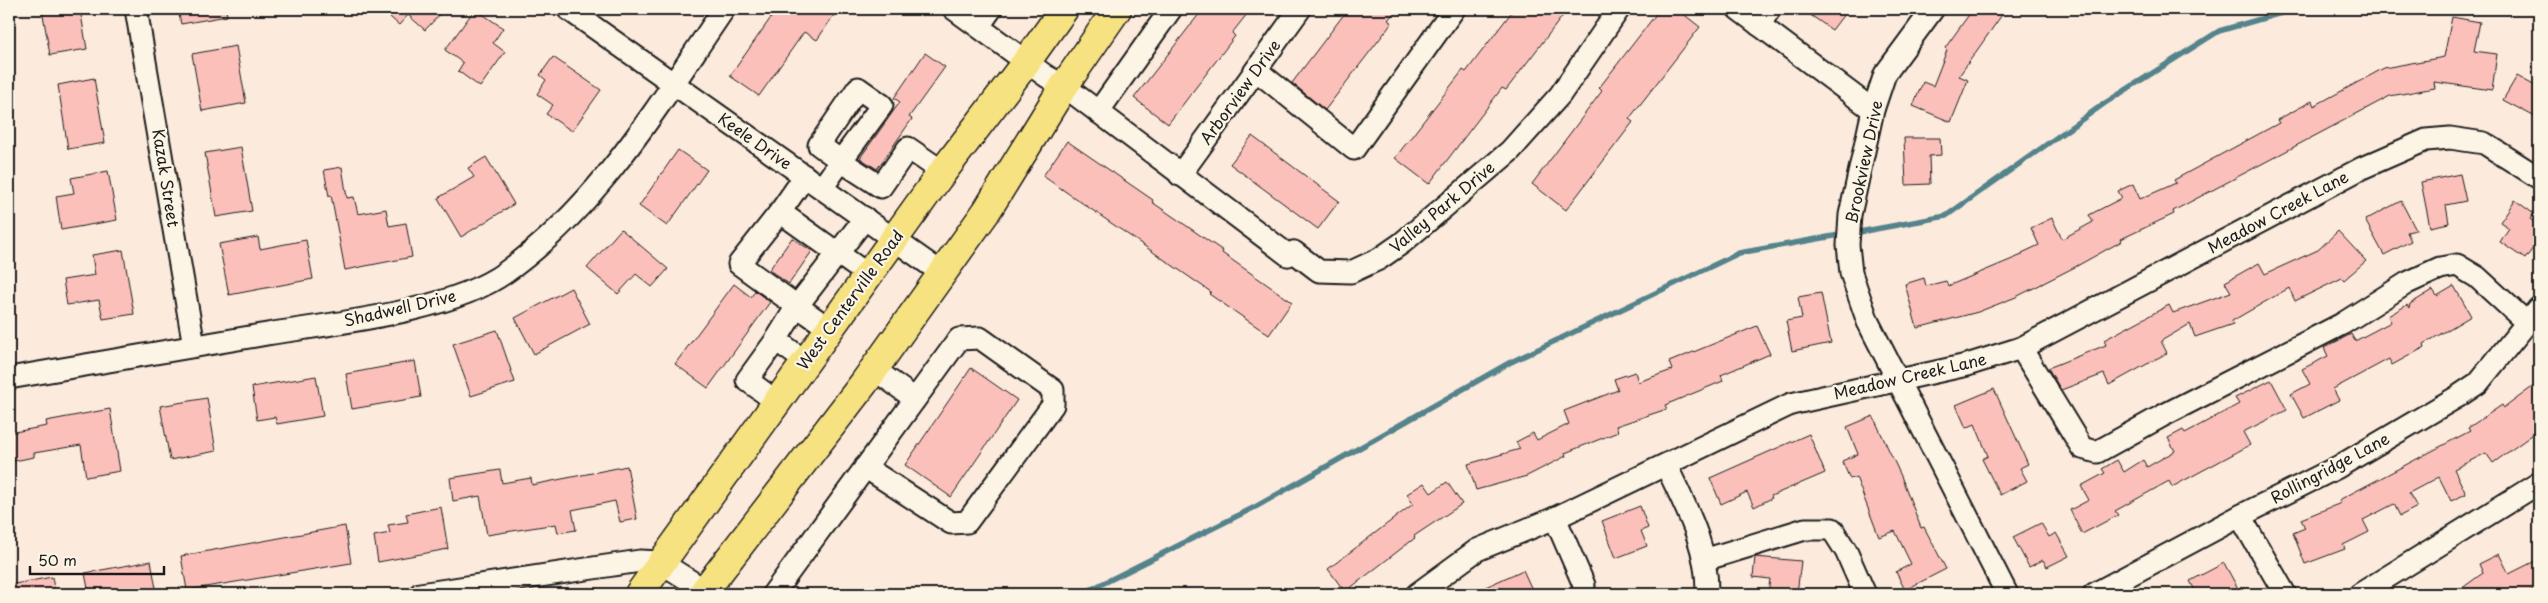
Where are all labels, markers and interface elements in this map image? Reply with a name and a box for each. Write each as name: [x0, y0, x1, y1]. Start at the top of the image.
street label: Arborview Drive: [1193, 34, 1285, 149]
street label: Brookview Drive: [1838, 98, 1888, 226]
street label: Keele Drive: [714, 106, 797, 174]
street label: Kazak Street: [147, 127, 187, 229]
street label: Valley Park Drive: [1383, 155, 1499, 258]
street label: Meadow Creek Lane: [2203, 164, 2352, 258]
street label: West Centerville Road: [790, 224, 908, 375]
street label: Shadwell Drive: [341, 282, 458, 332]
street label: Meadow Creek Lane: [1831, 346, 1989, 404]
street label: Rollingridge Lane: [2266, 426, 2393, 509]
scale bar: [30, 543, 164, 575]
text: 50 m: [38, 548, 77, 571]

